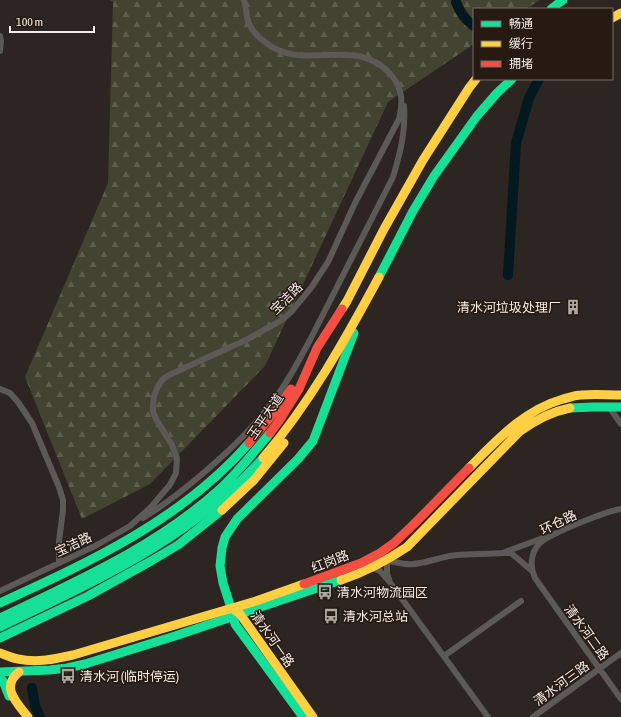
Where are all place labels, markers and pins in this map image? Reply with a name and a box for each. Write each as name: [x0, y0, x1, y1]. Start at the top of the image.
building icon: 清水河垃圾处理厂: [564, 298, 582, 316]
place label: 清水河垃圾处理厂: [457, 300, 561, 315]
bus stop icon: 清水河物流园区: [316, 583, 334, 601]
place label: 清水河物流园区: [337, 585, 428, 600]
bus stop icon: 清水河总站: [322, 607, 340, 625]
place label: 清水河总站: [343, 609, 408, 624]
bus stop icon: 清水河 (临时停运): [59, 667, 77, 685]
place label: 清水河 (临时停运): [80, 669, 179, 684]

